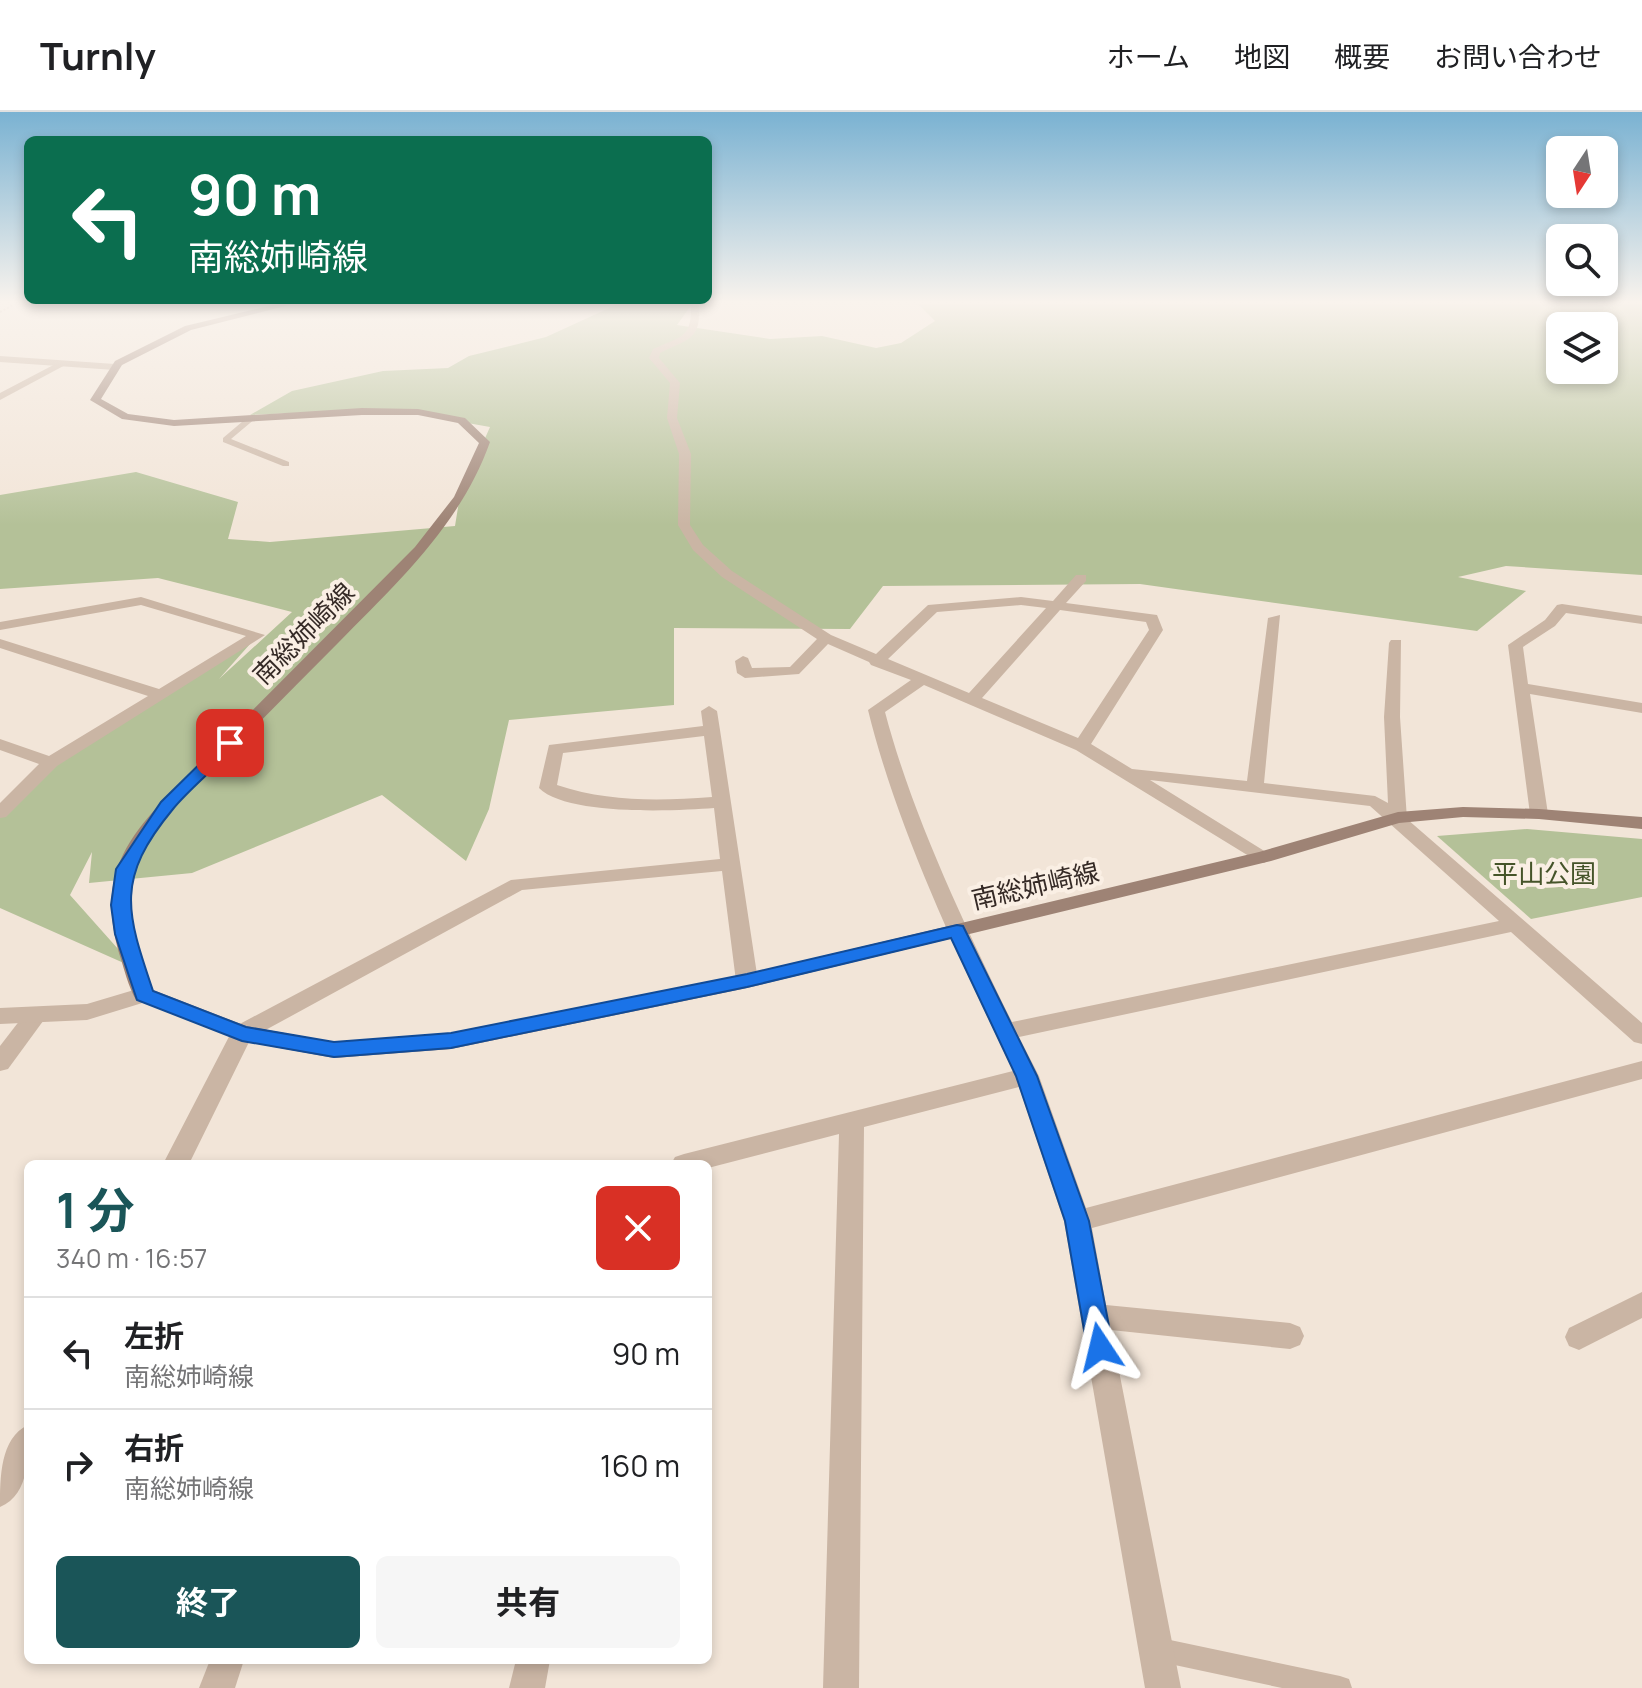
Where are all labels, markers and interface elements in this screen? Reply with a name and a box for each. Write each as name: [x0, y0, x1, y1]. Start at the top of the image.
text: Turnly: [40, 29, 156, 81]
text: ホーム: [1107, 37, 1190, 75]
text: 地図: [1234, 37, 1290, 75]
text: 概要: [1334, 37, 1390, 75]
text: お問い合わせ: [1434, 37, 1602, 75]
north arrow: [1546, 136, 1618, 208]
map controls: [1546, 136, 1618, 384]
text: 90 m: [188, 155, 321, 232]
icon: left: [56, 168, 160, 272]
button: search: [1546, 224, 1618, 296]
text: 南総姉崎線: [188, 232, 368, 281]
button: layers: [1546, 312, 1618, 384]
street label: 南総姉崎線: [244, 574, 362, 692]
pin: [196, 709, 264, 777]
icon: arrive: [208, 721, 252, 765]
street label: 南総姉崎線: [968, 853, 1102, 917]
park label: 平山公園: [1492, 855, 1596, 891]
text: 1 分: [56, 1177, 135, 1242]
button: close: [596, 1186, 680, 1270]
text: 340 m · 16:57: [56, 1240, 207, 1276]
position arrow: [1058, 1305, 1142, 1389]
text: 左折: [124, 1315, 184, 1356]
icon: left: [56, 1331, 100, 1375]
text: 90 m: [612, 1333, 680, 1374]
text: 南総姉崎線: [124, 1358, 254, 1394]
text: 右折: [124, 1427, 184, 1468]
icon: right: [56, 1443, 100, 1487]
text: 160 m: [600, 1445, 680, 1486]
text: 南総姉崎線: [124, 1470, 254, 1506]
button: 終了: [56, 1556, 360, 1648]
button: 共有: [376, 1556, 680, 1648]

